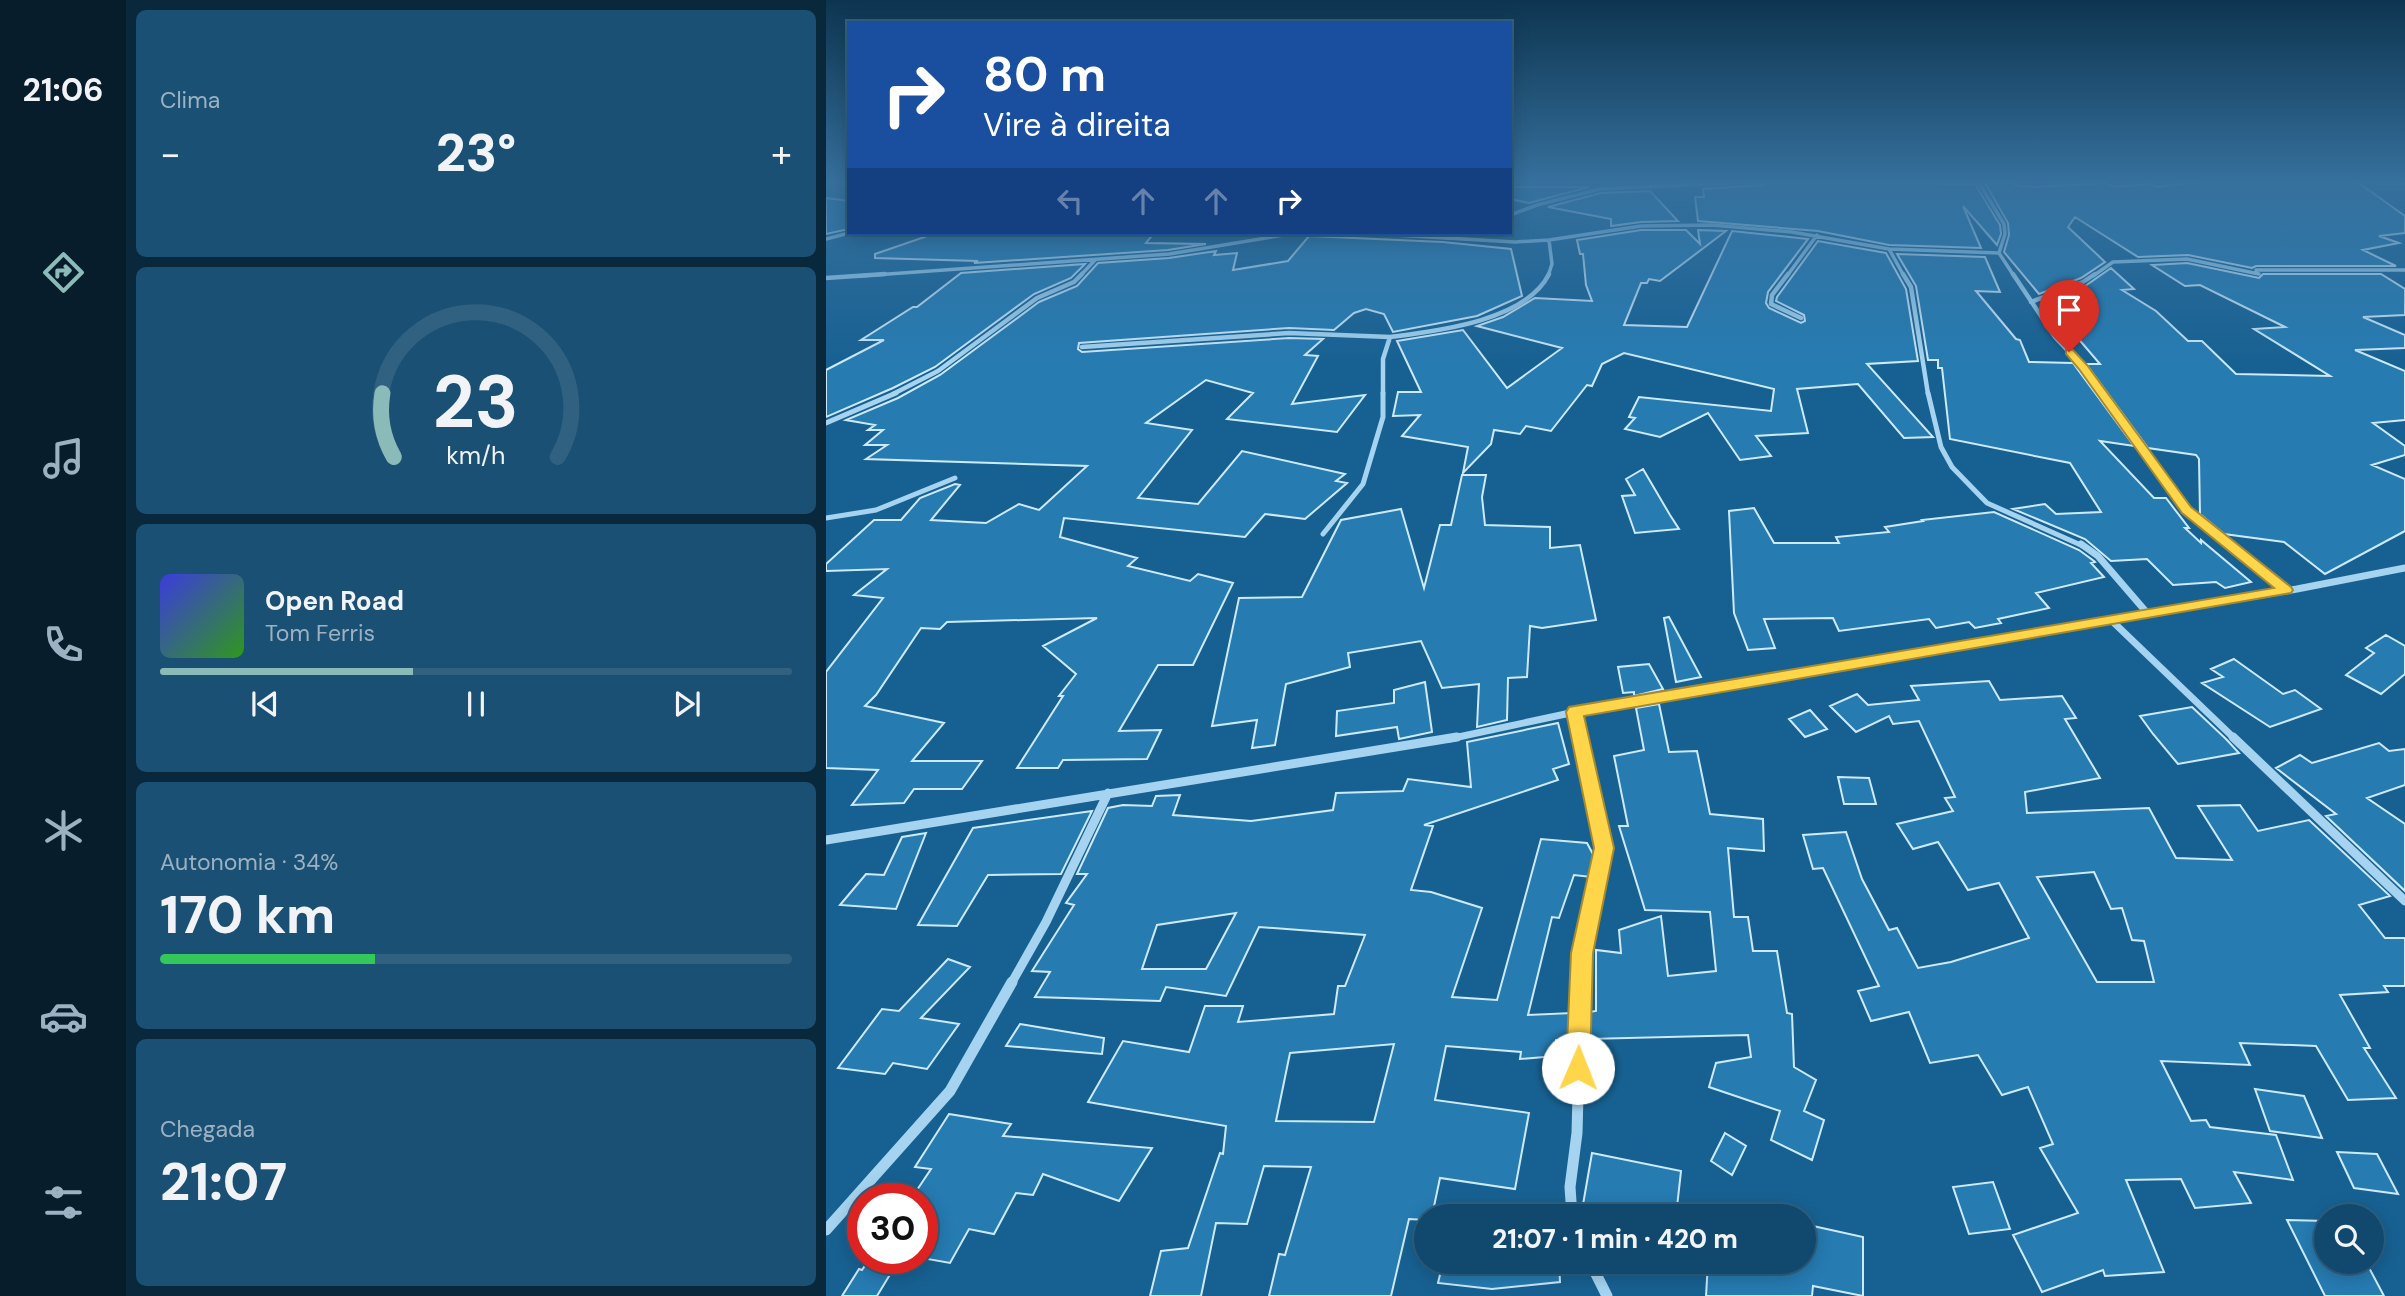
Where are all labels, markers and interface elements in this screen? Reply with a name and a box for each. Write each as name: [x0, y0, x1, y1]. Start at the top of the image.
text: 80 m: [983, 42, 1106, 106]
icon: right: [868, 49, 959, 140]
text: 21:06: [22, 69, 104, 111]
text: Clima: [160, 85, 220, 115]
text: Vire à direita: [983, 104, 1171, 146]
text: 23°: [436, 119, 516, 187]
text: −: [160, 129, 181, 179]
text: +: [771, 129, 792, 179]
icon: left: [1051, 182, 1089, 220]
icon: ahead: [1124, 182, 1162, 220]
icon: ahead: [1197, 182, 1235, 220]
icon: right: [1270, 182, 1308, 220]
icon: directions: [39, 248, 88, 297]
pin: [2039, 280, 2099, 352]
icon: arrive: [2050, 291, 2088, 329]
text: 23: [433, 355, 519, 450]
icon: music: [39, 434, 88, 483]
text: km/h: [446, 439, 506, 472]
text: Open Road: [265, 584, 404, 618]
text: Tom Ferris: [265, 618, 375, 648]
icon: phone: [39, 620, 88, 669]
icon: previous: [246, 685, 284, 723]
icon: pause: [457, 685, 495, 723]
icon: next: [668, 685, 706, 723]
icon: climate: [39, 806, 88, 855]
text: Autonomia · 34%: [160, 847, 338, 877]
text: 170 km: [160, 881, 335, 949]
icon: car: [39, 992, 88, 1041]
position arrow: [1541, 1031, 1615, 1105]
text: Chegada: [160, 1114, 255, 1144]
text: 21:07: [160, 1148, 287, 1216]
icon: filters: [39, 1178, 88, 1227]
speed limit sign: 30: [847, 1183, 938, 1274]
map controls: [2314, 1204, 2384, 1274]
button: search: [2314, 1204, 2384, 1274]
text: 21:07 · 1 min · 420 m: [1492, 1222, 1738, 1256]

